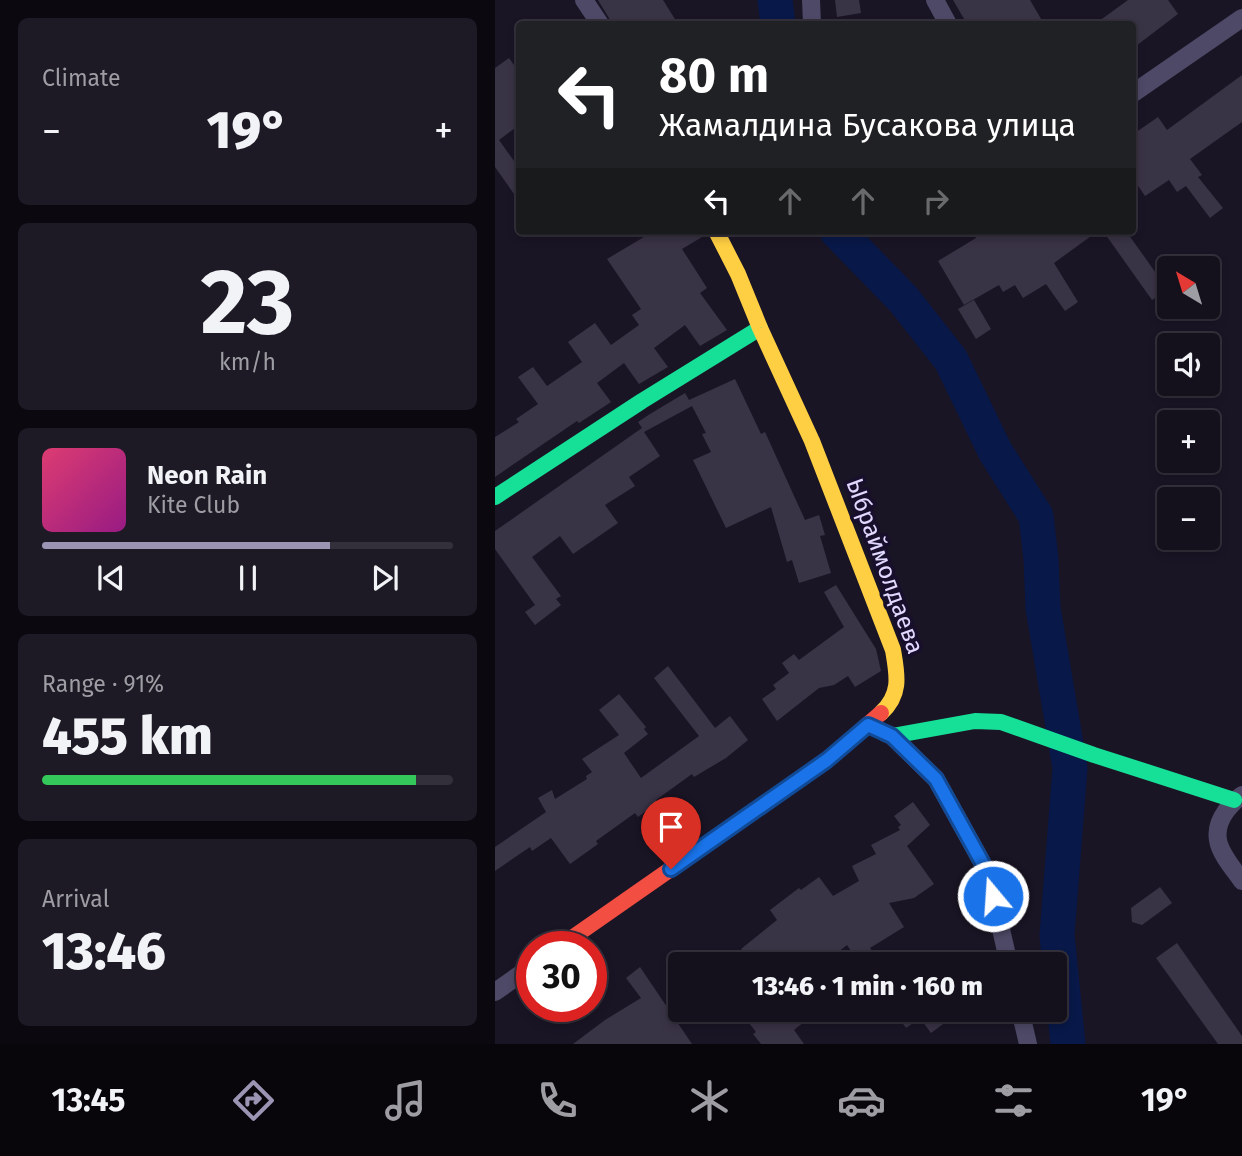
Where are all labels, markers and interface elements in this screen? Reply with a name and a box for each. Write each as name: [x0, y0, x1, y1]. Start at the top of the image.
text: 80 m: [659, 46, 769, 105]
icon: left: [544, 49, 635, 140]
text: Climate: [42, 64, 121, 92]
text: 19°: [207, 99, 288, 162]
text: Жамалдина Бусакова улица: [659, 106, 1076, 144]
text: −: [42, 108, 61, 154]
text: +: [434, 108, 453, 154]
icon: left: [698, 182, 736, 220]
icon: ahead: [771, 182, 809, 220]
icon: ahead: [844, 182, 882, 220]
icon: right: [917, 182, 955, 220]
text: 23: [201, 248, 294, 357]
north arrow: [1157, 256, 1219, 318]
map controls: [1157, 256, 1220, 550]
button: sound: [1157, 333, 1220, 396]
text: km/h: [219, 348, 276, 376]
button: +: [1157, 410, 1220, 473]
text: Neon Rain: [147, 460, 267, 491]
street label: Ыбраймолдаева: [840, 474, 930, 658]
button: −: [1157, 487, 1220, 550]
text: Kite Club: [147, 491, 240, 519]
icon: previous: [92, 559, 130, 597]
icon: pause: [229, 559, 267, 597]
icon: next: [366, 559, 404, 597]
text: Range · 91%: [42, 670, 164, 698]
text: 455 km: [42, 705, 213, 768]
pin: [641, 797, 701, 869]
icon: arrive: [652, 808, 690, 846]
position arrow: [956, 859, 1030, 933]
text: Arrival: [42, 885, 109, 913]
text: 13:46: [42, 920, 166, 983]
speed limit sign: 30: [516, 931, 607, 1022]
text: 13:46 · 1 min · 160 m: [752, 971, 983, 1002]
icon: directions: [229, 1076, 278, 1125]
icon: music: [381, 1076, 430, 1125]
icon: phone: [533, 1076, 582, 1125]
icon: climate: [685, 1076, 734, 1125]
icon: car: [837, 1076, 886, 1125]
icon: filters: [989, 1076, 1038, 1125]
text: 13:45: [52, 1081, 125, 1119]
text: 19°: [1141, 1081, 1190, 1119]

